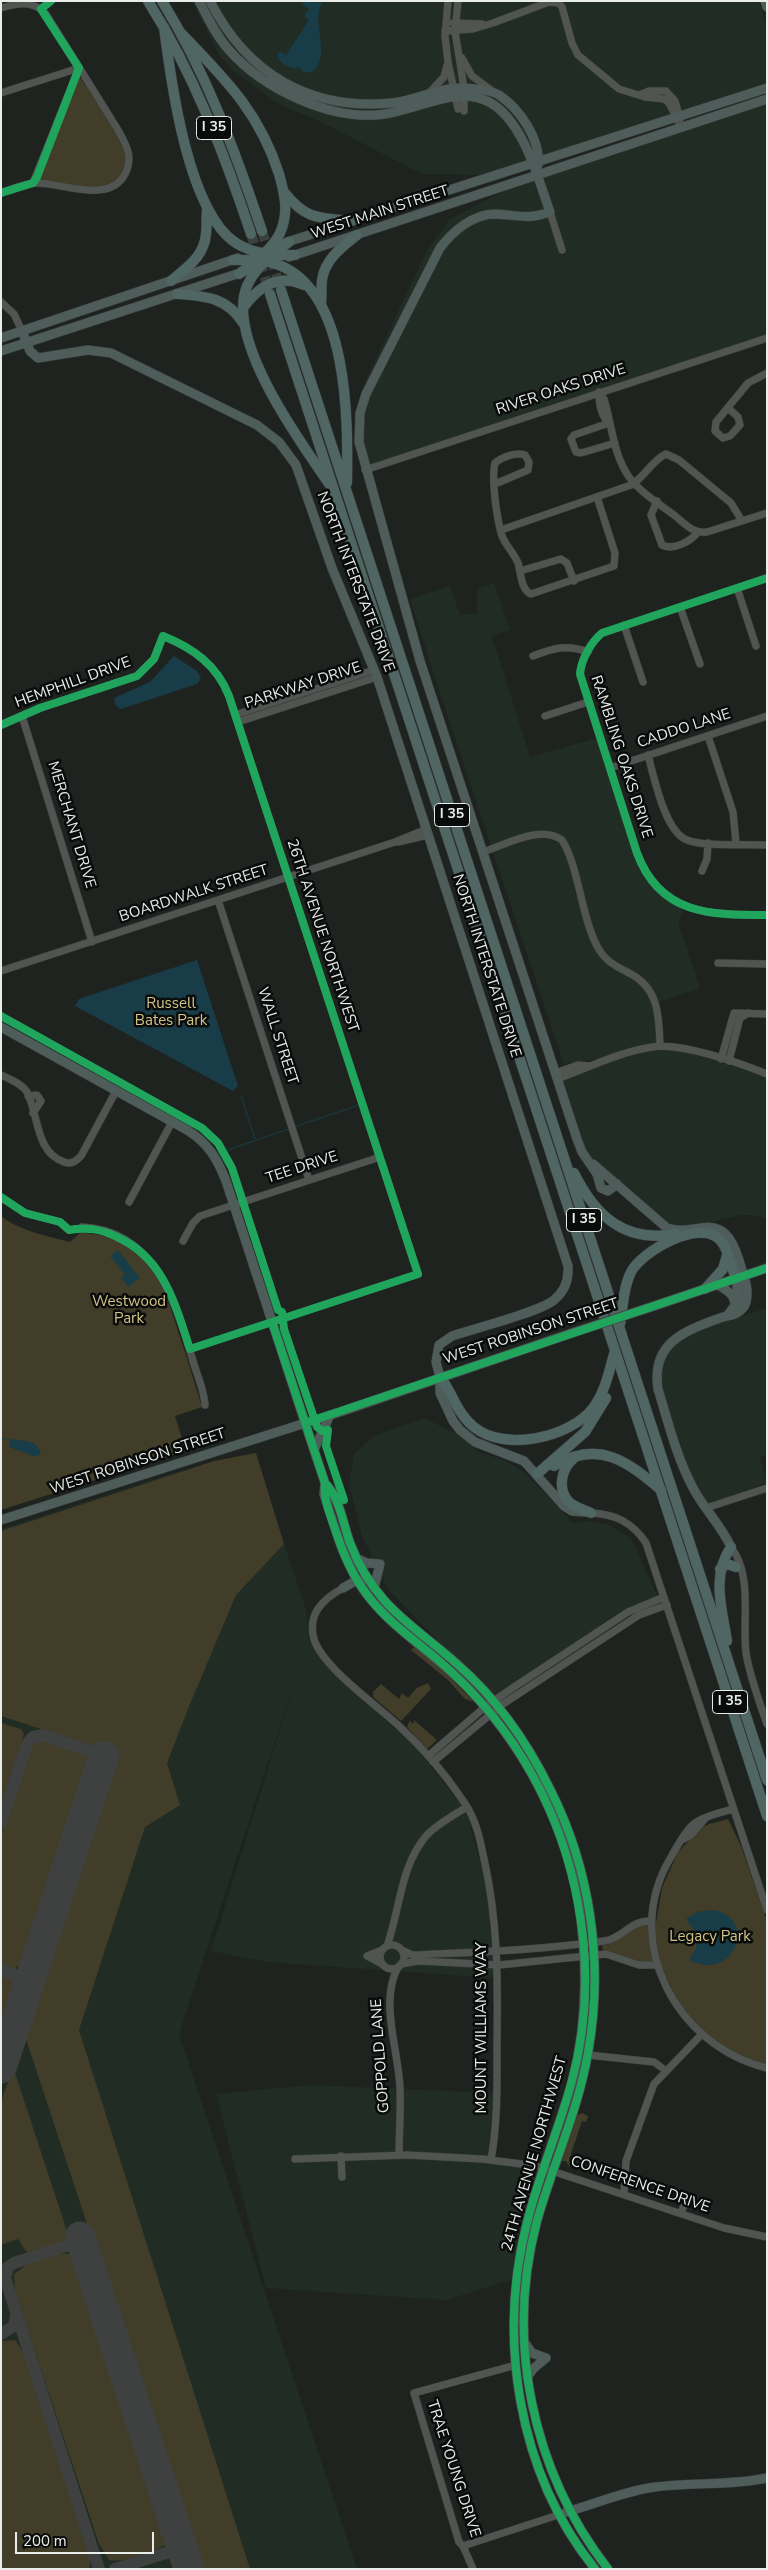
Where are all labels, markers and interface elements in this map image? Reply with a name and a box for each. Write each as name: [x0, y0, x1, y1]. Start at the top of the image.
road number: I 35: [196, 116, 232, 140]
street label: WEST MAIN STREET: [309, 182, 451, 244]
street label: RIVER OAKS DRIVE: [494, 361, 628, 419]
street label: NORTH INTERSTATE DRIVE: [312, 489, 398, 675]
street label: HEMPHILL DRIVE: [13, 654, 133, 712]
street label: PARKWAY DRIVE: [243, 659, 363, 713]
street label: RAMBLING OAKS DRIVE: [586, 673, 656, 841]
street label: CADDO LANE: [635, 705, 733, 753]
street label: MERCHANT DRIVE: [43, 759, 99, 891]
road number: I 35: [434, 804, 470, 826]
street label: 26TH AVENUE NORTHWEST: [282, 837, 362, 1035]
street label: BOARDWALK STREET: [117, 861, 271, 927]
street label: NORTH INTERSTATE DRIVE: [448, 872, 524, 1060]
street label: WALL STREET: [253, 985, 301, 1087]
park label: Russell Bates Park: [135, 995, 207, 1030]
street label: TEE DRIVE: [264, 1148, 340, 1188]
road number: I 35: [566, 1208, 602, 1232]
park label: Westwood Park: [92, 1293, 166, 1328]
street label: WEST ROBINSON STREET: [441, 1295, 621, 1369]
street label: WEST ROBINSON STREET: [48, 1425, 228, 1499]
road number: I 35: [712, 1690, 748, 1714]
park label: Legacy Park: [669, 1928, 751, 1946]
street label: MOUNT WILLIAMS WAY: [473, 1942, 491, 2114]
street label: GOPPOLD LANE: [368, 1998, 394, 2114]
street label: 24TH AVENUE NORTHWEST: [499, 2054, 571, 2254]
street label: CONFERENCE DRIVE: [568, 2153, 712, 2217]
street label: TRAE YOUNG DRIVE: [422, 2398, 484, 2540]
scale bar: [18, 2522, 156, 2554]
text: 200 m: [23, 2531, 67, 2551]

